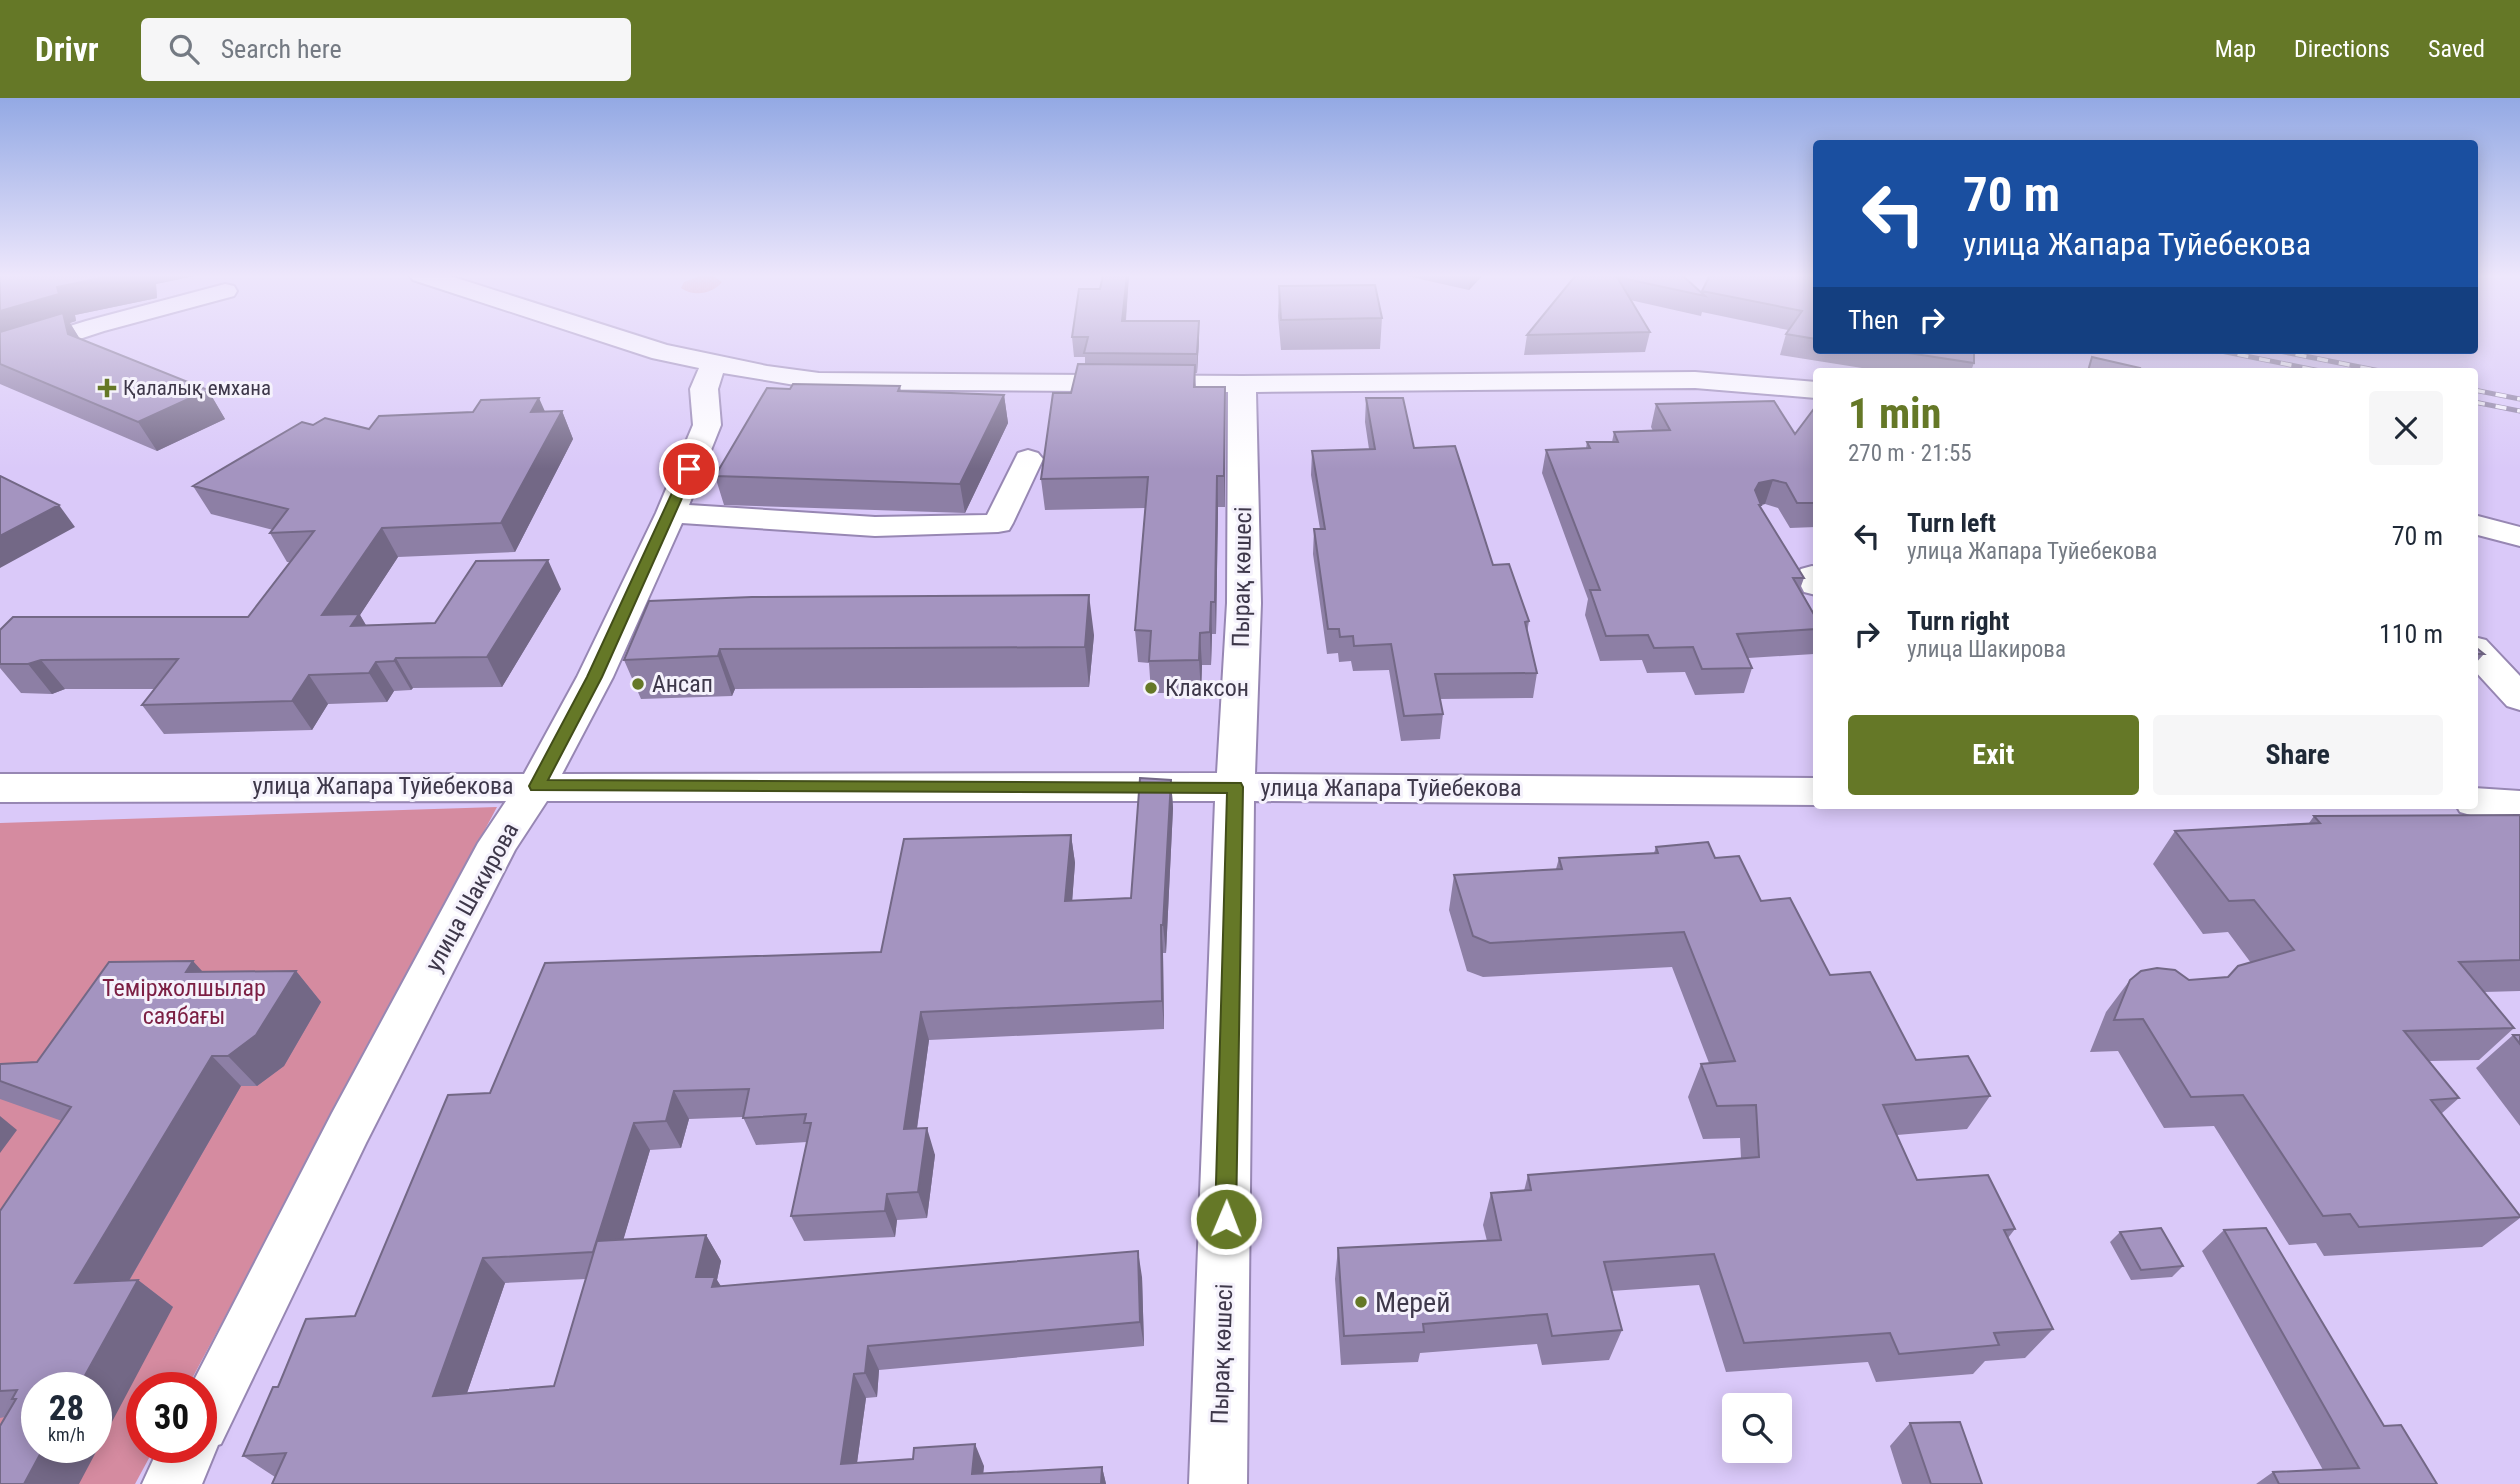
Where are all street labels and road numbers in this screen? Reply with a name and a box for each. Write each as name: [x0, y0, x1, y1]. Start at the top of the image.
street label: Пырақ көшесі: [1227, 506, 1257, 648]
street label: улица Жапара Туйебекова: [252, 772, 514, 800]
street label: улица Жапара Туйебекова: [1260, 774, 1522, 802]
street label: улица Шакирова: [420, 818, 524, 976]
street label: Пырақ көшесі: [1206, 1283, 1238, 1425]

